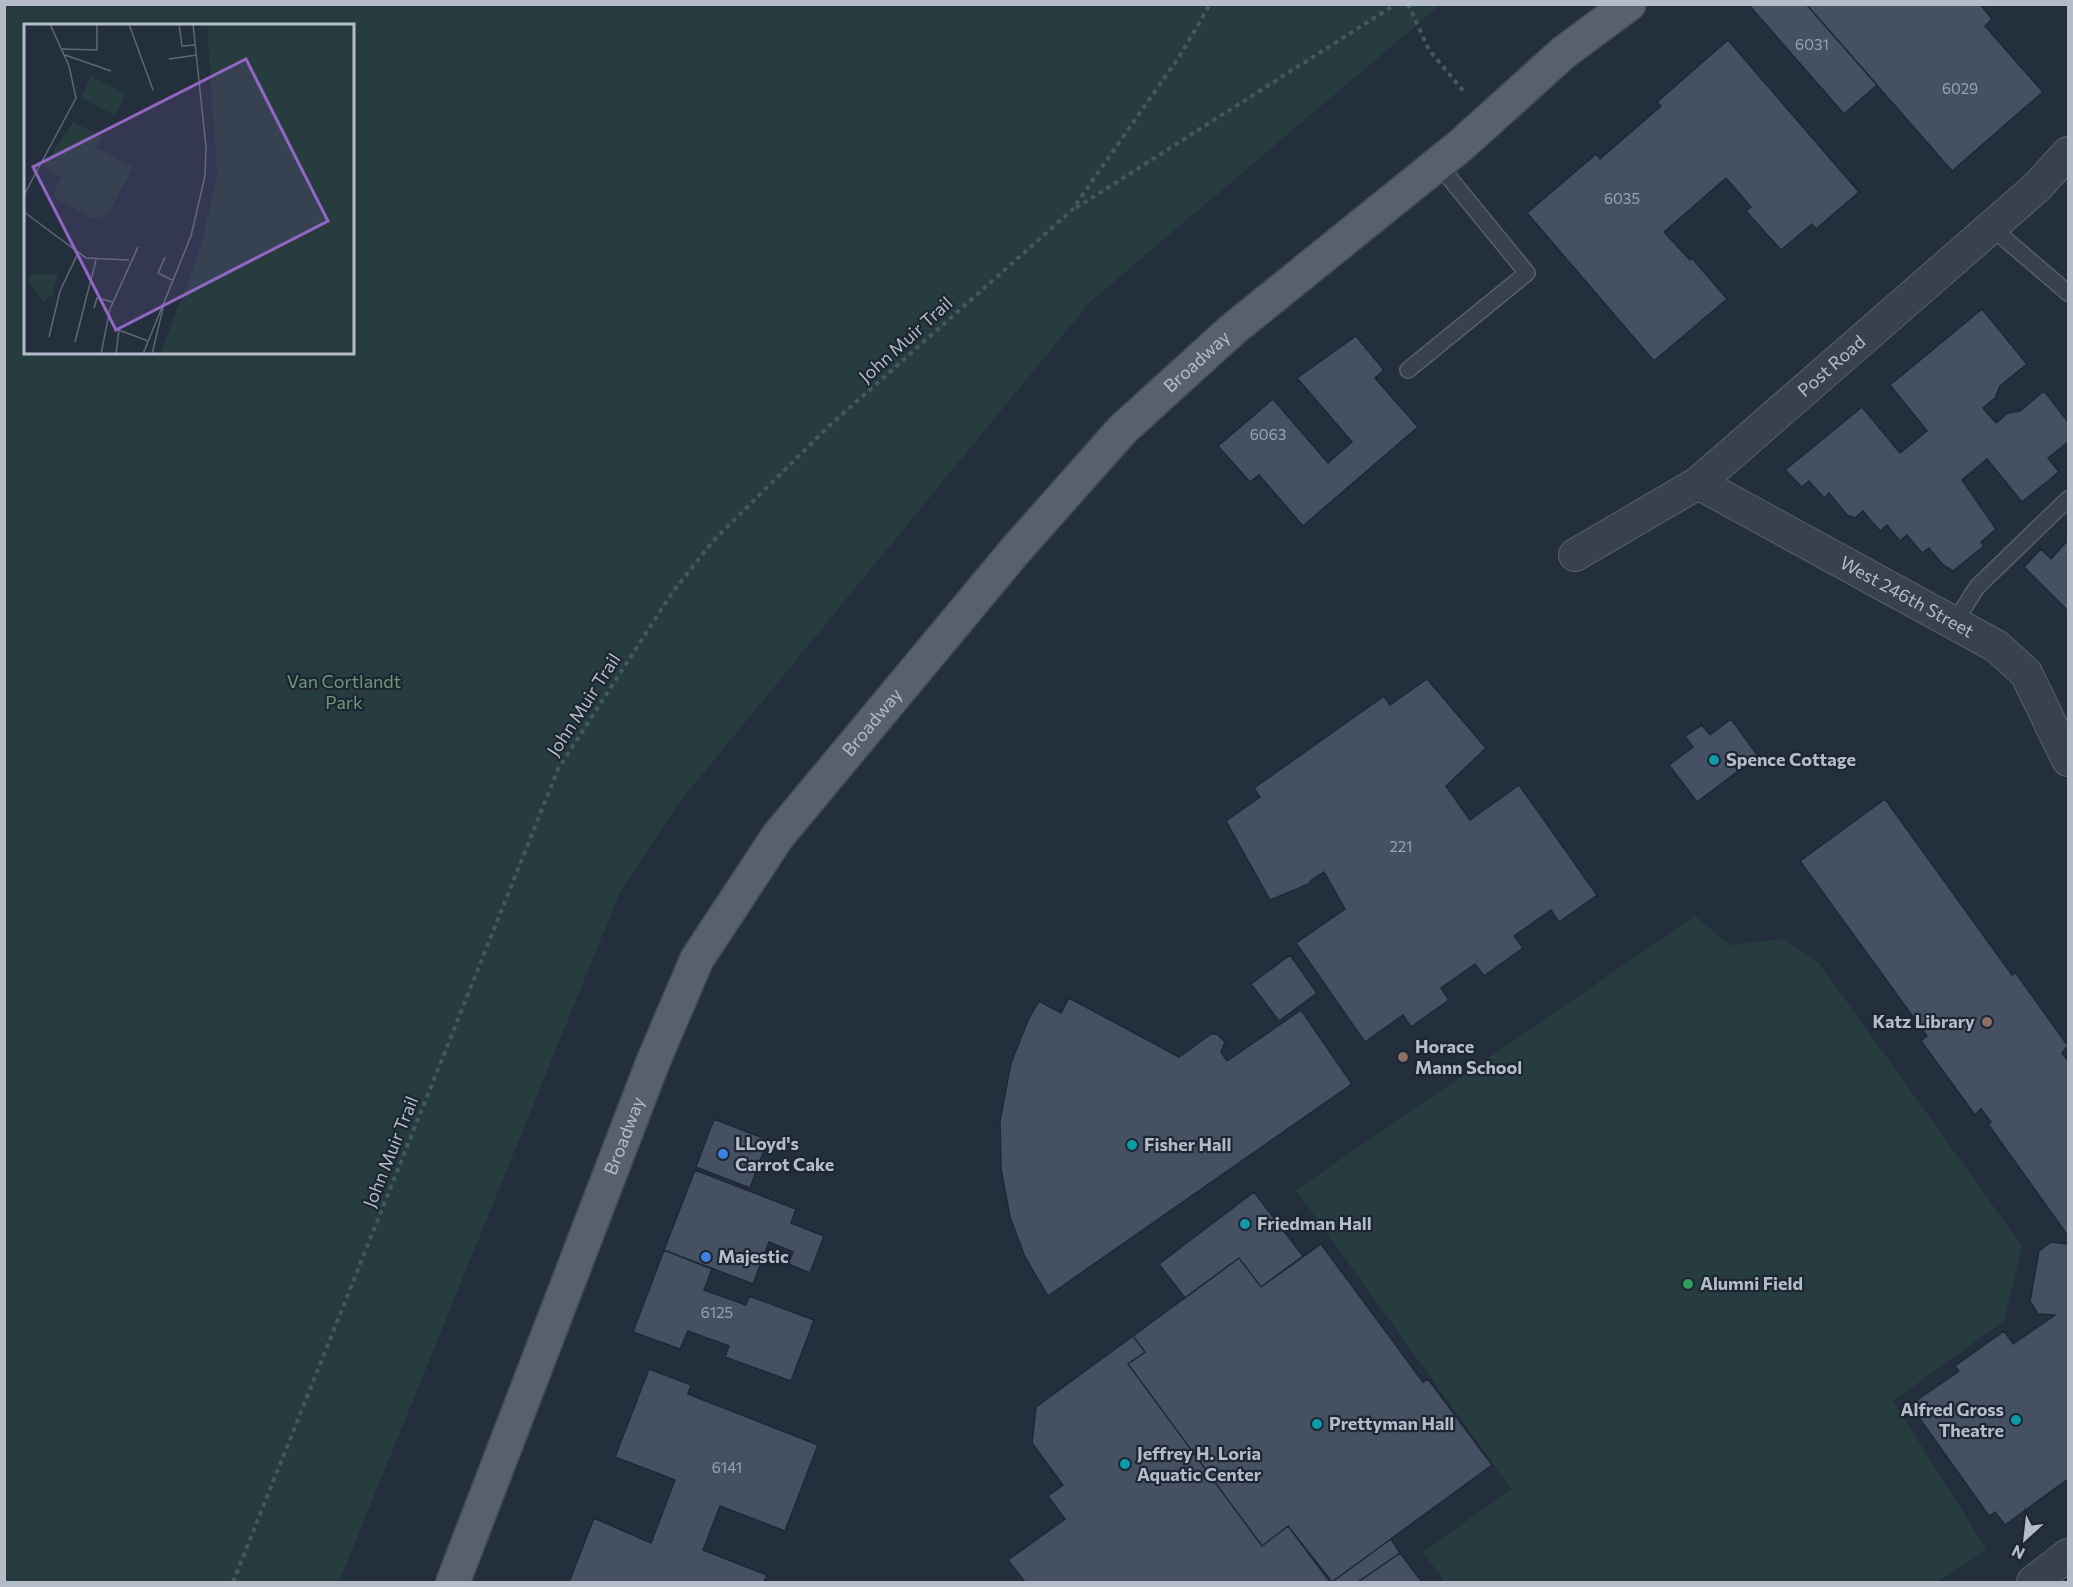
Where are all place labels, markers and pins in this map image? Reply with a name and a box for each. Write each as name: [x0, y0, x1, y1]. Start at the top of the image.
place label: Spence Cottage: [1726, 748, 1856, 770]
marker: Spence Cottage: [1707, 753, 1721, 767]
place label: Katz Library: [1872, 1010, 1975, 1032]
marker: Katz Library: [1980, 1015, 1994, 1029]
place label: Horace Mann School: [1415, 1035, 1522, 1078]
marker: Horace Mann School: [1396, 1050, 1410, 1064]
place label: LLoyd's Carrot Cake: [735, 1132, 834, 1175]
place label: Fisher Hall: [1144, 1133, 1231, 1155]
marker: Fisher Hall: [1125, 1138, 1139, 1152]
marker: LLoyd's Carrot Cake: [716, 1147, 730, 1161]
place label: Friedman Hall: [1257, 1212, 1372, 1234]
marker: Friedman Hall: [1238, 1217, 1252, 1231]
place label: Majestic: [718, 1245, 789, 1267]
marker: Majestic: [699, 1250, 713, 1264]
place label: Alumni Field: [1700, 1272, 1803, 1294]
marker: Alumni Field: [1681, 1277, 1695, 1291]
place label: Alfred Gross Theatre: [1901, 1398, 2004, 1441]
place label: Prettyman Hall: [1329, 1412, 1454, 1434]
marker: Alfred Gross Theatre: [2009, 1413, 2023, 1427]
marker: Prettyman Hall: [1310, 1417, 1324, 1431]
place label: Jeffrey H. Loria Aquatic Center: [1137, 1442, 1262, 1485]
marker: Jeffrey H. Loria Aquatic Center: [1118, 1457, 1132, 1471]

